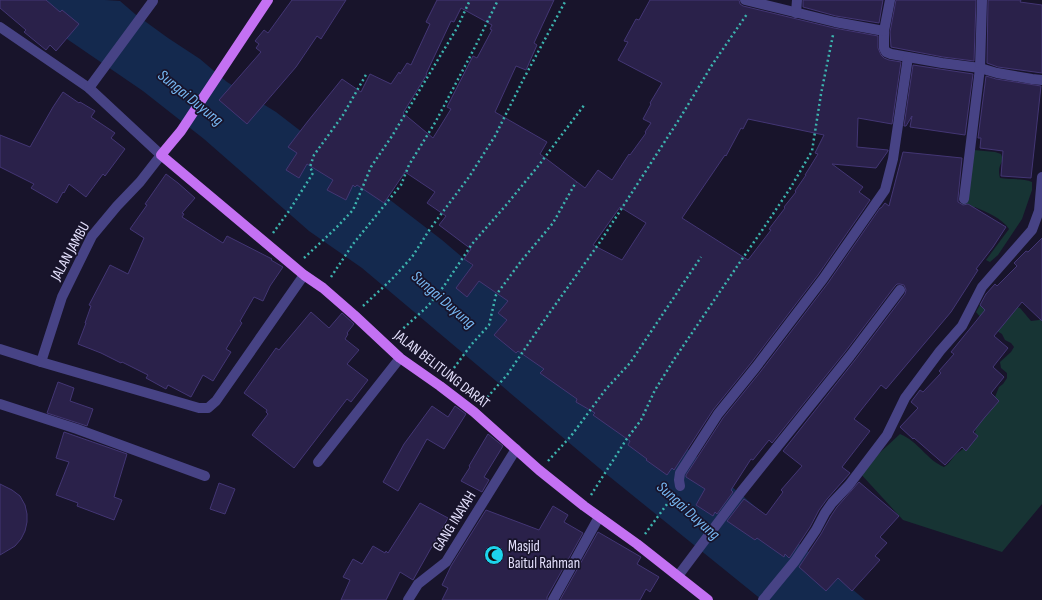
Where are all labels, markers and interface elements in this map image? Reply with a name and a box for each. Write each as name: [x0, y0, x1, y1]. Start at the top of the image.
water label: Sungai Duyung: [154, 66, 227, 131]
street label: JALAN JAMBU: [46, 219, 94, 285]
water label: Sungai Duyung: [407, 267, 479, 333]
street label: JALAN BELITUNG DARAT: [389, 325, 493, 413]
water label: Sungai Duyung: [653, 478, 724, 545]
street label: GANG INAYAH: [428, 488, 480, 555]
place label: Masjid Baitul Rahman: [508, 537, 580, 573]
mosque icon: Masjid Baitul Rahman: [483, 544, 505, 566]

